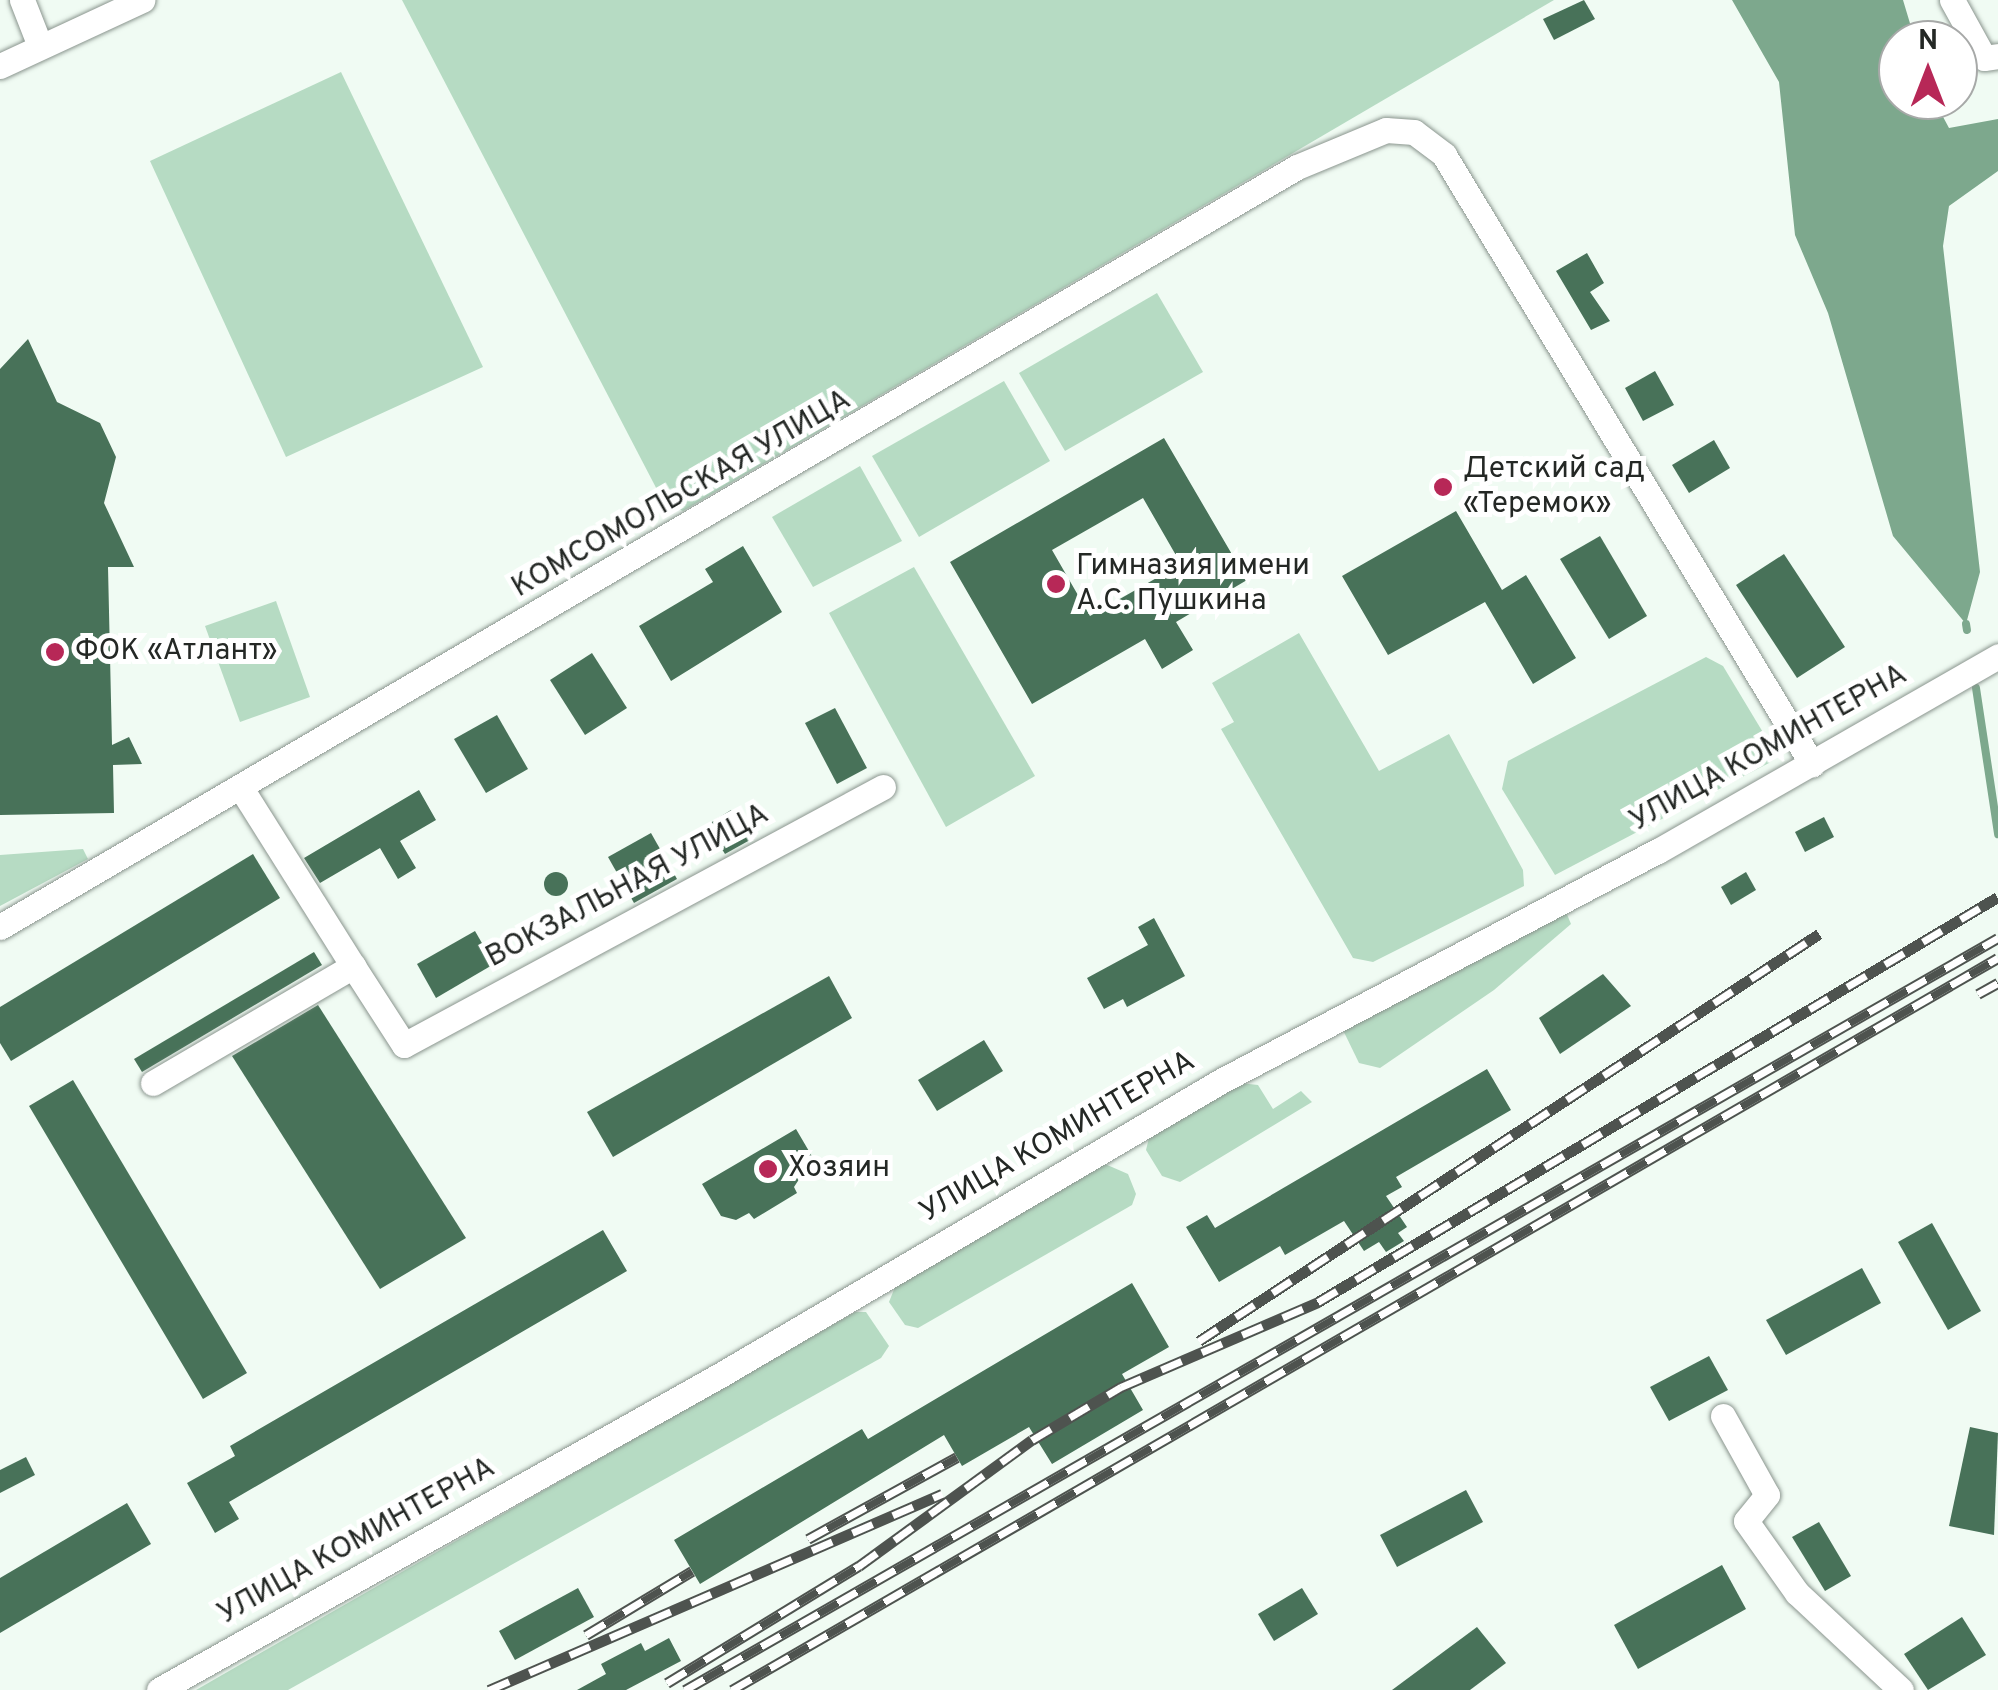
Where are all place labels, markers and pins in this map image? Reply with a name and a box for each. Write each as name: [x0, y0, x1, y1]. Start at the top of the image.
place label: Детский сад «Теремок»: [1463, 452, 1645, 522]
marker: Детский сад «Теремок»: [1432, 476, 1454, 498]
place label: Гимназия имени А.С. Пушкина: [1076, 549, 1310, 620]
marker: Гимназия имени А.С. Пушкина: [1045, 573, 1067, 595]
place label: ФОК «Атлант»: [75, 634, 278, 670]
marker: ФОК «Атлант»: [44, 641, 66, 663]
place label: Хозяин: [788, 1151, 890, 1187]
marker: Хозяин: [757, 1158, 779, 1180]

